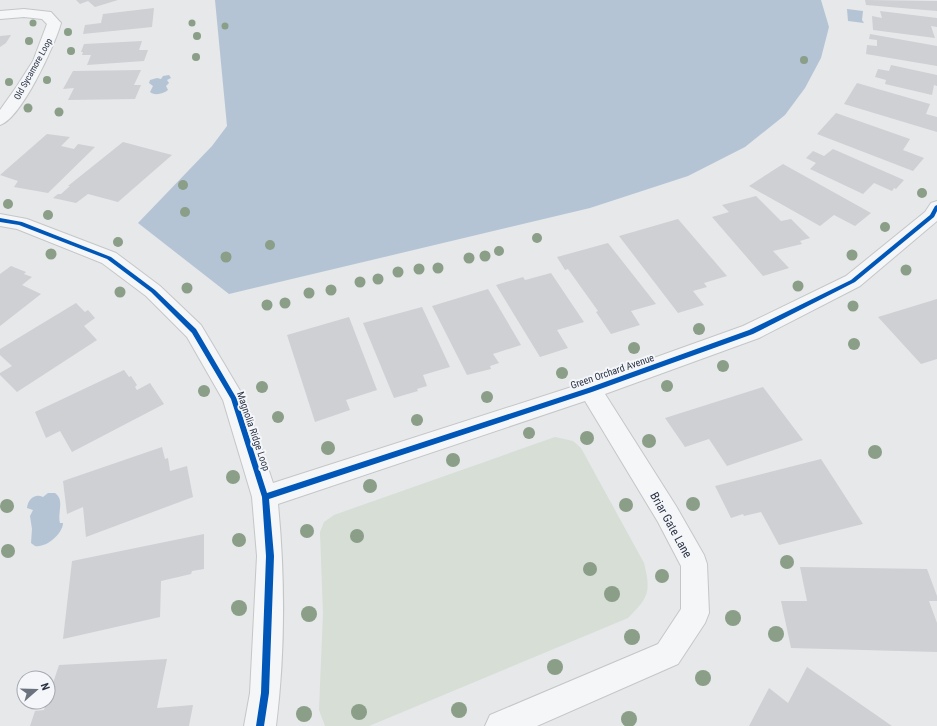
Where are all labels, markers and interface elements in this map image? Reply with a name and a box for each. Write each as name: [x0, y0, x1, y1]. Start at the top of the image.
street label: Old Sycamore Loop: [12, 36, 54, 102]
street label: Green Orchard Avenue: [569, 352, 656, 391]
street label: Magnolia Ridge Loop: [235, 390, 272, 472]
street label: Briar Gate Lane: [647, 490, 695, 561]
north arrow: [16, 670, 56, 710]
text: N: [38, 681, 52, 692]

